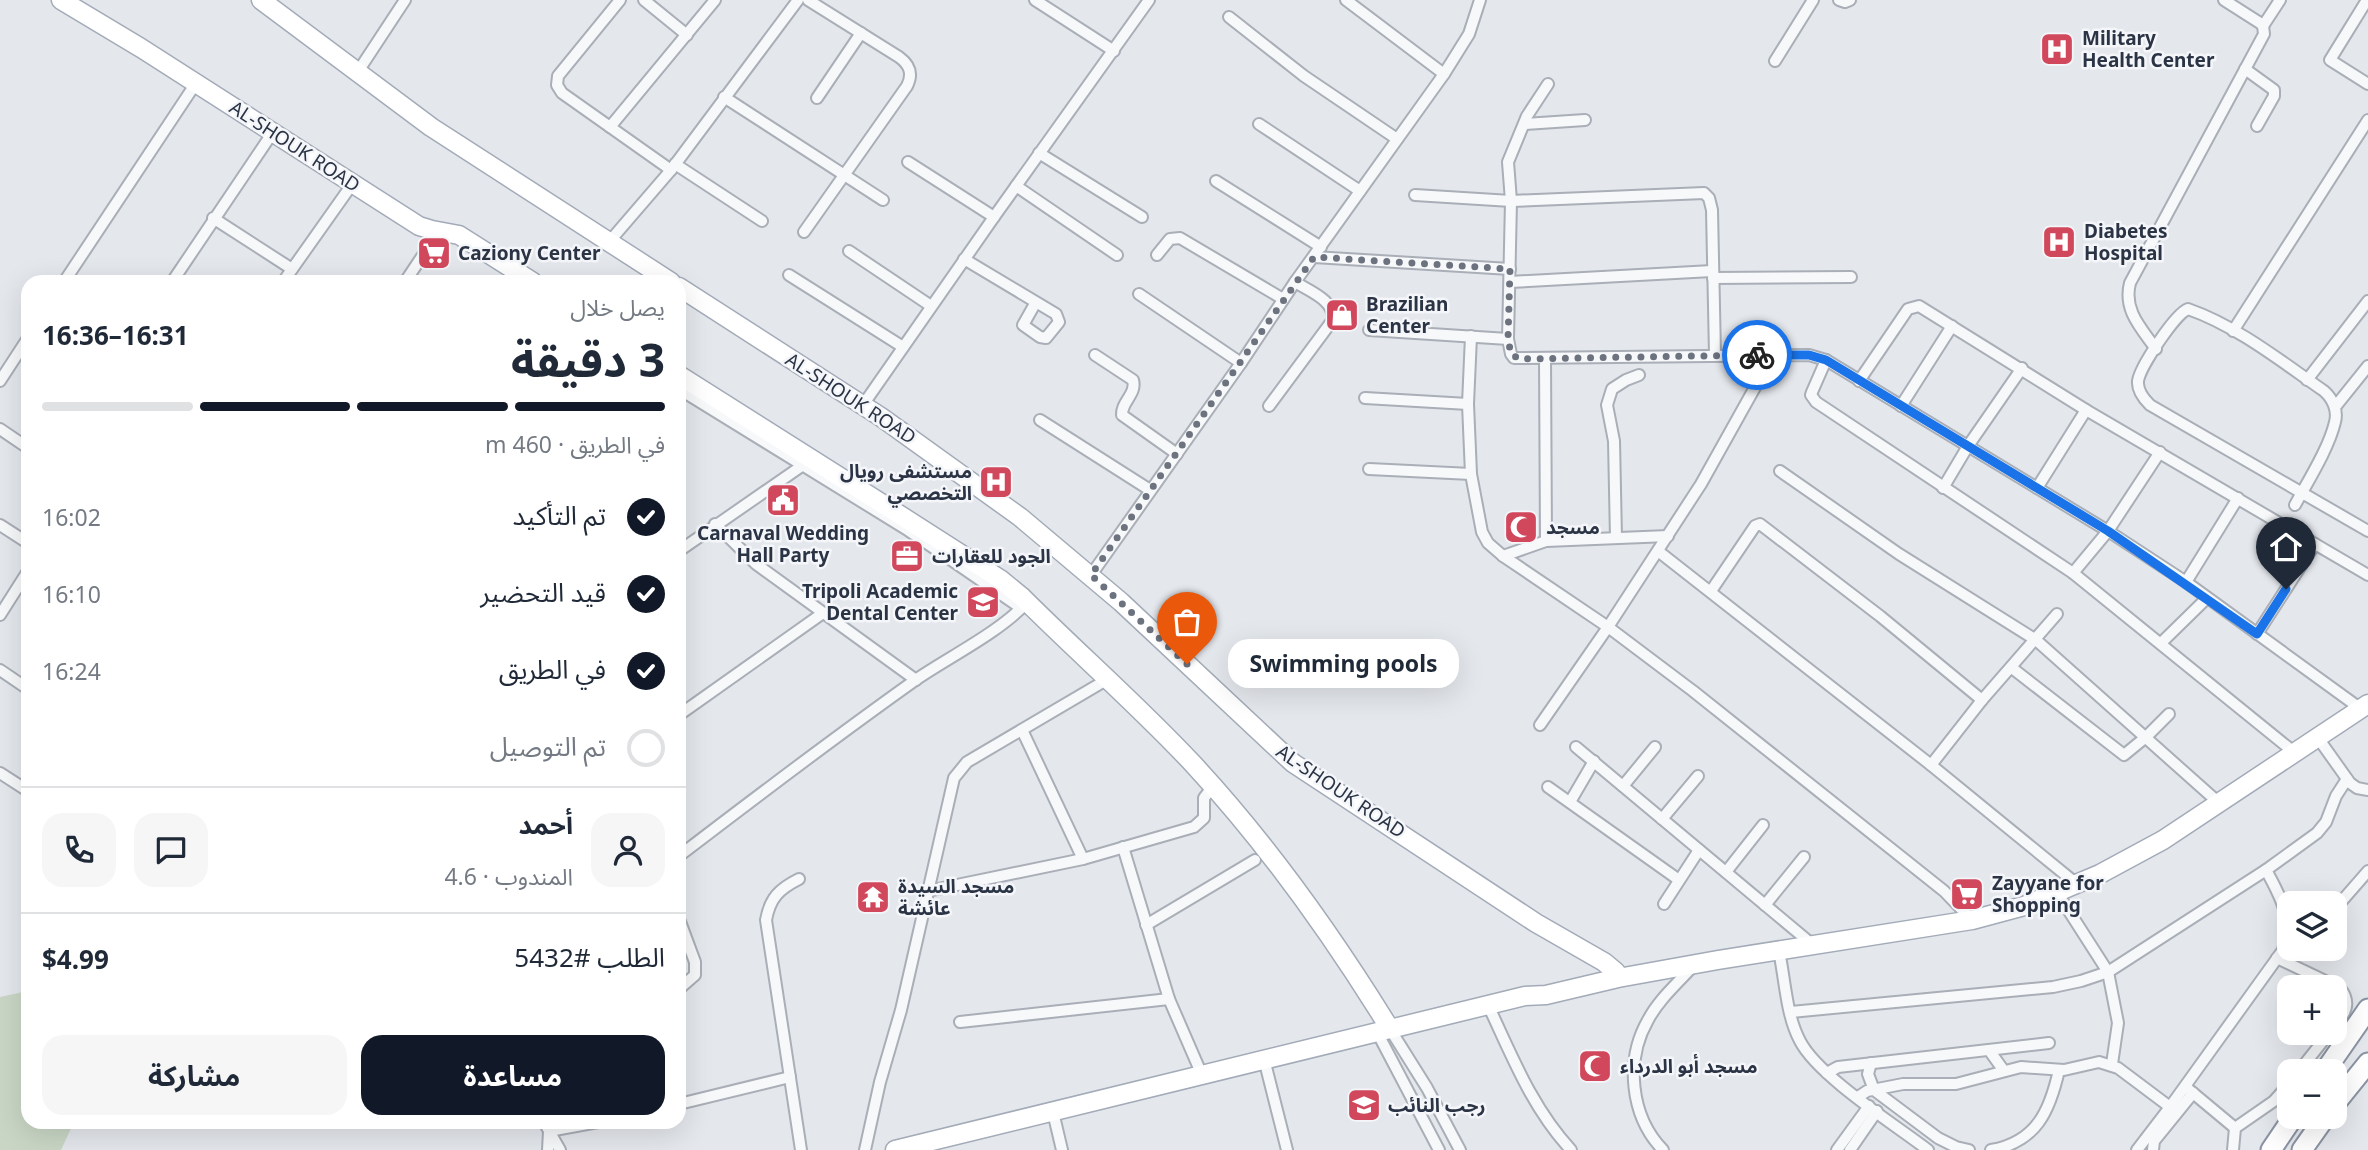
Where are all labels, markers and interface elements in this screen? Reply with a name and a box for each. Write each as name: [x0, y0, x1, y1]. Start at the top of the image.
place label: Military Health Center: [2082, 25, 2215, 73]
hospital icon: Military Health Center: [2038, 30, 2076, 68]
street label: AL-SHOUK ROAD: [225, 94, 365, 198]
place label: Diabetes Hospital: [2084, 218, 2167, 266]
hospital icon: Diabetes Hospital: [2040, 223, 2078, 261]
supermarket icon: Caziony Center: [415, 234, 453, 272]
place label: Caziony Center: [458, 240, 601, 266]
text: يصل خلال: [570, 291, 665, 323]
place label: Brazilian Center: [1366, 291, 1448, 339]
shop icon: Brazilian Center: [1323, 296, 1361, 334]
text: 16:31–16:36: [42, 317, 189, 353]
courier: [1722, 320, 1792, 390]
text: 3 دقيقة: [511, 328, 665, 390]
icon: bike: [1738, 336, 1776, 374]
street label: AL-SHOUK ROAD: [781, 346, 921, 450]
text: في الطريق · 460 m: [485, 428, 665, 460]
place label: مستشفى رويال التخصصي: [840, 458, 972, 508]
hospital icon: مستشفى رويال التخصصي: [977, 463, 1015, 501]
public building icon: Carnaval Wedding Hall Party: [764, 481, 802, 519]
text: تم التأكيد: [512, 497, 606, 533]
icon: check: [627, 498, 665, 536]
text: 16:02: [42, 501, 101, 533]
mosque icon: مسجد: [1502, 508, 1540, 546]
place label: مسجد: [1546, 514, 1600, 540]
pin: [2256, 517, 2316, 589]
place label: Carnaval Wedding Hall Party: [697, 520, 869, 568]
icon: home: [2267, 528, 2305, 566]
office icon: الجود للعقارات: [888, 537, 926, 575]
place label: الجود للعقارات: [932, 543, 1051, 569]
text: قيد التحضير: [480, 574, 606, 610]
icon: check: [627, 575, 665, 613]
text: 16:10: [42, 578, 101, 610]
place label: Tripoli Academic Dental Center: [802, 578, 958, 626]
school or university icon: Tripoli Academic Dental Center: [964, 583, 1002, 621]
pin: [1157, 592, 1217, 664]
icon: bag: [1168, 603, 1206, 641]
callout: Swimming pools: [1229, 640, 1460, 688]
text: Swimming pools: [1249, 647, 1438, 679]
text: في الطريق: [499, 651, 606, 687]
icon: check: [627, 652, 665, 690]
text: 16:24: [42, 655, 101, 687]
text: تم التوصيل: [490, 728, 606, 764]
street label: AL-SHOUK ROAD: [1271, 738, 1411, 844]
text: أحمد: [519, 806, 573, 842]
button: phone: [42, 813, 116, 887]
button: chat: [134, 813, 208, 887]
button: person: [591, 813, 665, 887]
text: المندوب · 4.6: [444, 860, 573, 892]
place label: Zayyane for Shopping: [1992, 870, 2104, 918]
place label: مسجد السيدة عائشة: [898, 873, 1014, 921]
supermarket icon: Zayyane for Shopping: [1948, 875, 1986, 913]
temple icon: مسجد السيدة عائشة: [854, 878, 892, 916]
map controls: [2277, 891, 2347, 1129]
button: layers: [2277, 891, 2347, 961]
text: الطلب #5432: [514, 939, 665, 975]
text: $4.99: [42, 941, 109, 977]
button: +: [2277, 975, 2347, 1045]
button: مشاركة: [42, 1035, 347, 1115]
button: مساعدة: [361, 1035, 665, 1115]
mosque icon: مسجد أبو الدرداء: [1576, 1047, 1614, 1085]
place label: مسجد أبو الدرداء: [1620, 1053, 1758, 1079]
button: −: [2277, 1059, 2347, 1129]
school or university icon: رجب النائب: [1345, 1086, 1383, 1124]
place label: رجب النائب: [1388, 1092, 1486, 1118]

